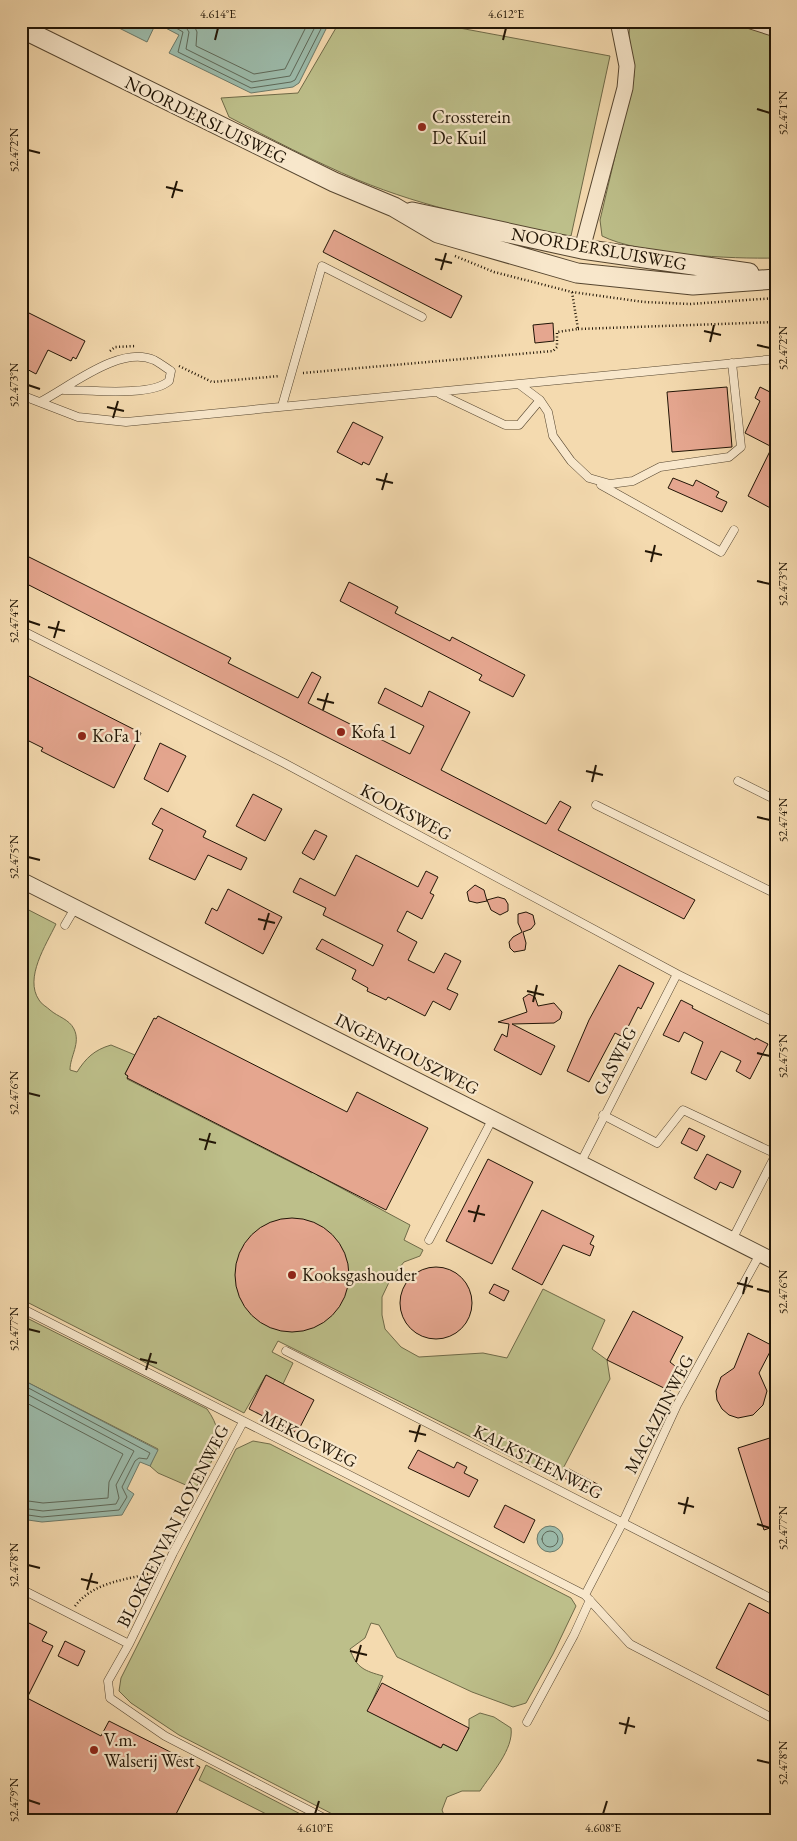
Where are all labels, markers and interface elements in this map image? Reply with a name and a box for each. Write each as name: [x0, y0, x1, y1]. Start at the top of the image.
text: 4.614°E: [200, 6, 236, 22]
text: 4.612°E: [488, 6, 524, 22]
street label: NOORDERSLUISWEG: [121, 70, 291, 169]
text: 52.471°N: [775, 90, 791, 135]
place label: Crossterein De Kuil: [432, 105, 511, 149]
marker: Crossterein De Kuil: [416, 121, 428, 133]
text: 52.472°N: [6, 127, 22, 172]
street label: NOORDERSLUISWEG: [510, 222, 689, 275]
text: 52.472°N: [775, 325, 791, 370]
text: 52.473°N: [6, 362, 22, 407]
text: 52.473°N: [775, 561, 791, 606]
text: 52.474°N: [6, 598, 22, 643]
place label: Kofa 1: [351, 720, 397, 743]
place label: KoFa 1: [92, 724, 141, 747]
marker: Kofa 1: [335, 726, 347, 738]
marker: KoFa 1: [76, 730, 88, 742]
street label: KOOKSWEG: [357, 778, 456, 845]
text: 52.474°N: [775, 797, 791, 842]
text: 52.475°N: [6, 834, 22, 879]
street label: INGENHOUSZWEG: [331, 1007, 483, 1100]
street label: GASWEG: [588, 1023, 642, 1099]
text: 52.475°N: [775, 1033, 791, 1078]
text: 52.476°N: [6, 1070, 22, 1115]
place label: Kooksgashouder: [302, 1263, 417, 1286]
marker: Kooksgashouder: [286, 1269, 298, 1281]
text: 52.476°N: [775, 1269, 791, 1314]
text: 52.477°N: [6, 1306, 22, 1351]
street label: MAGAZIJNWEG: [619, 1350, 698, 1477]
street label: MEKOGWEG: [257, 1404, 361, 1473]
street label: KALKSTEENWEG: [470, 1419, 607, 1504]
street label: BLOKKENVAN ROYENWEG: [111, 1420, 234, 1631]
text: 52.477°N: [775, 1505, 791, 1550]
text: 52.478°N: [6, 1542, 22, 1587]
place label: V.m. Walserij West: [104, 1728, 195, 1772]
text: 52.478°N: [775, 1740, 791, 1785]
marker: V.m. Walserij West: [88, 1744, 100, 1756]
text: 52.479°N: [6, 1777, 22, 1822]
text: 4.610°E: [297, 1820, 333, 1836]
text: 4.608°E: [585, 1820, 621, 1836]

